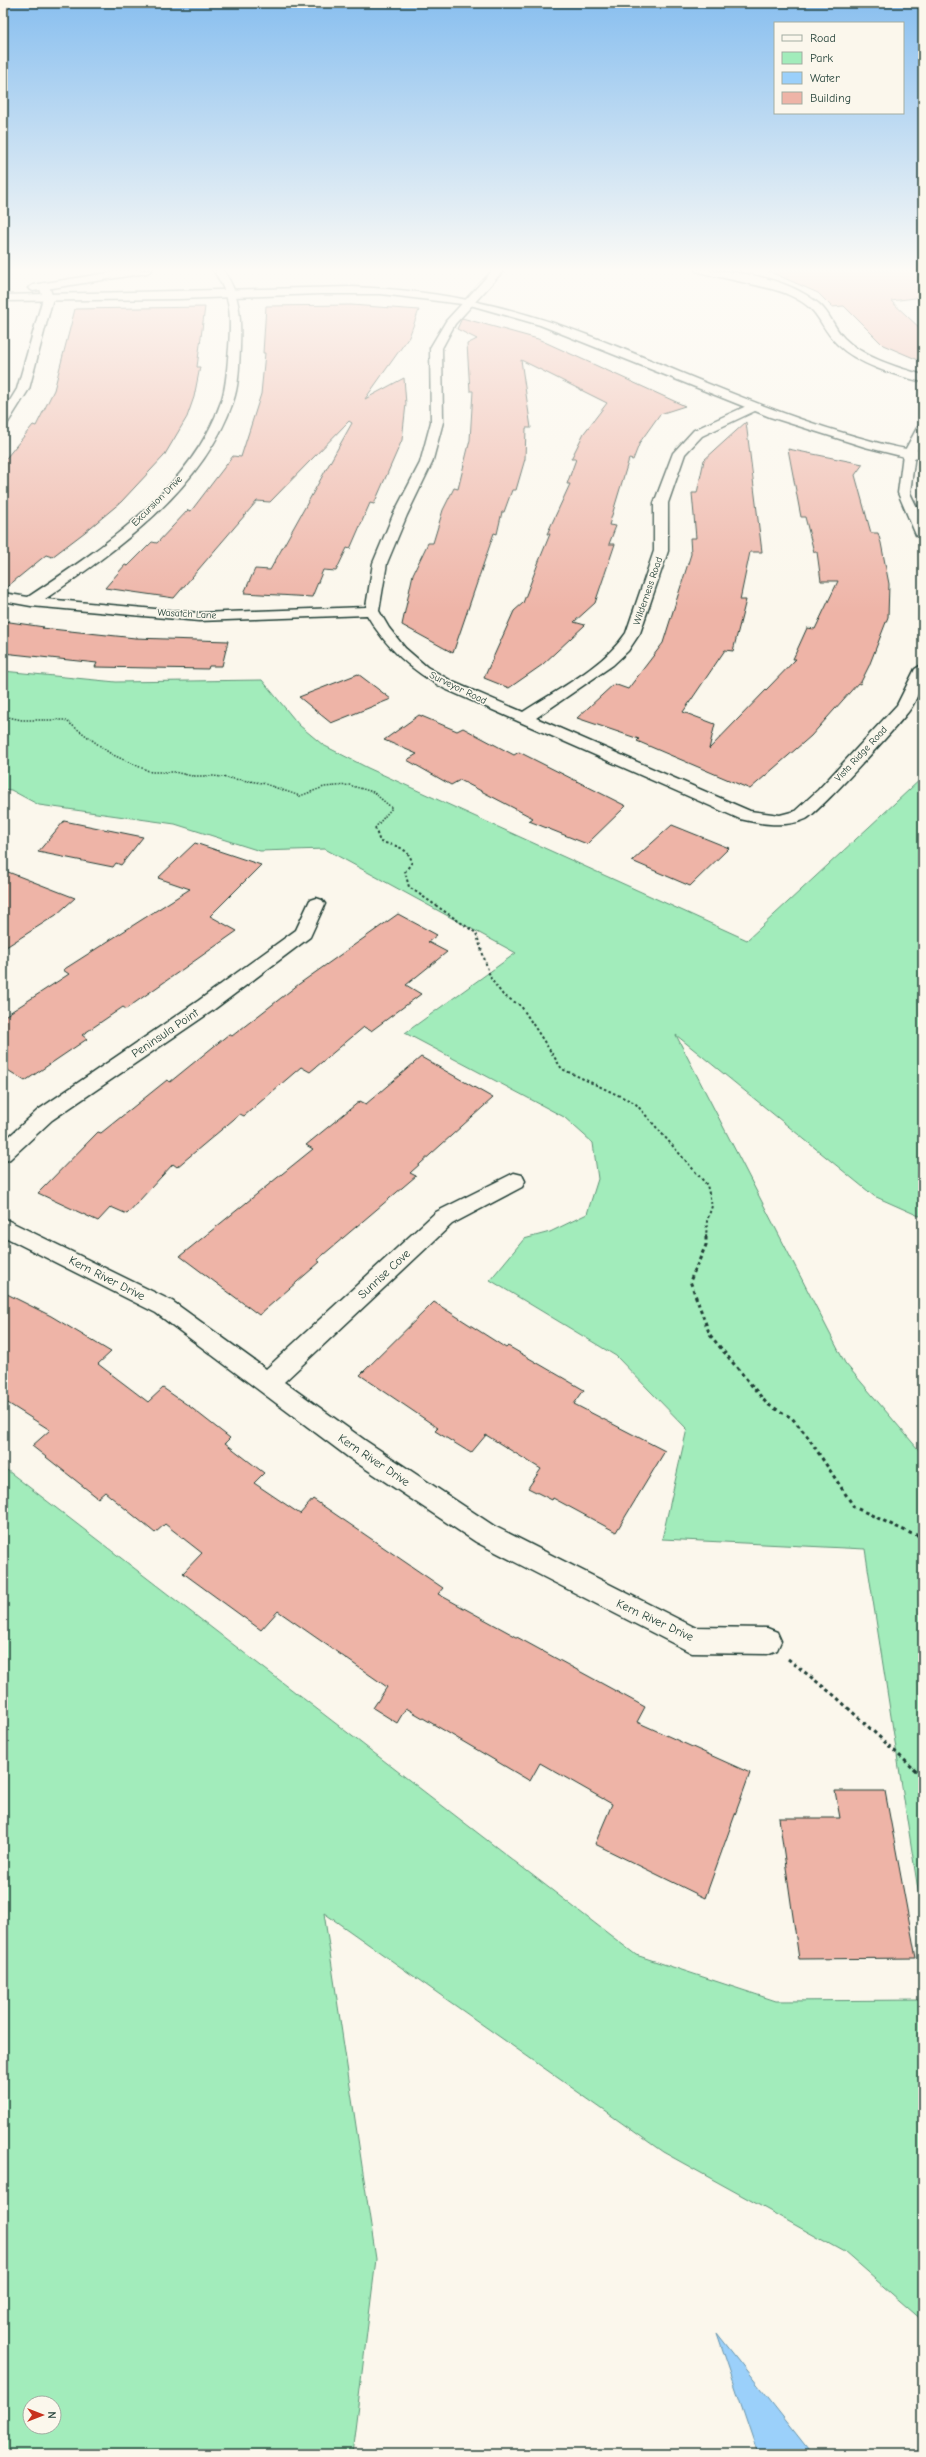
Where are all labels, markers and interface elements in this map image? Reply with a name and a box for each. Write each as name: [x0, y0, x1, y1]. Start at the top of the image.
legend: [774, 22, 904, 114]
text: Road: [810, 31, 836, 45]
text: Park: [810, 51, 833, 65]
text: Water: [810, 71, 840, 85]
text: Building: [810, 91, 851, 105]
street label: Excursion Drive: [129, 473, 185, 529]
street label: Wilderness Road: [631, 555, 665, 627]
street label: Wasatch Lane: [157, 606, 217, 622]
street label: Surveyor Road: [427, 669, 489, 707]
street label: Vista Ridge Road: [832, 724, 890, 784]
street label: Peninsula Point: [129, 1005, 202, 1060]
street label: Sunrise Cove: [355, 1246, 413, 1302]
street label: Kern River Drive: [67, 1253, 147, 1303]
street label: Kern River Drive: [336, 1431, 412, 1489]
street label: Kern River Drive: [614, 1596, 696, 1644]
north arrow: [22, 2395, 62, 2435]
text: N: [45, 2411, 58, 2419]

